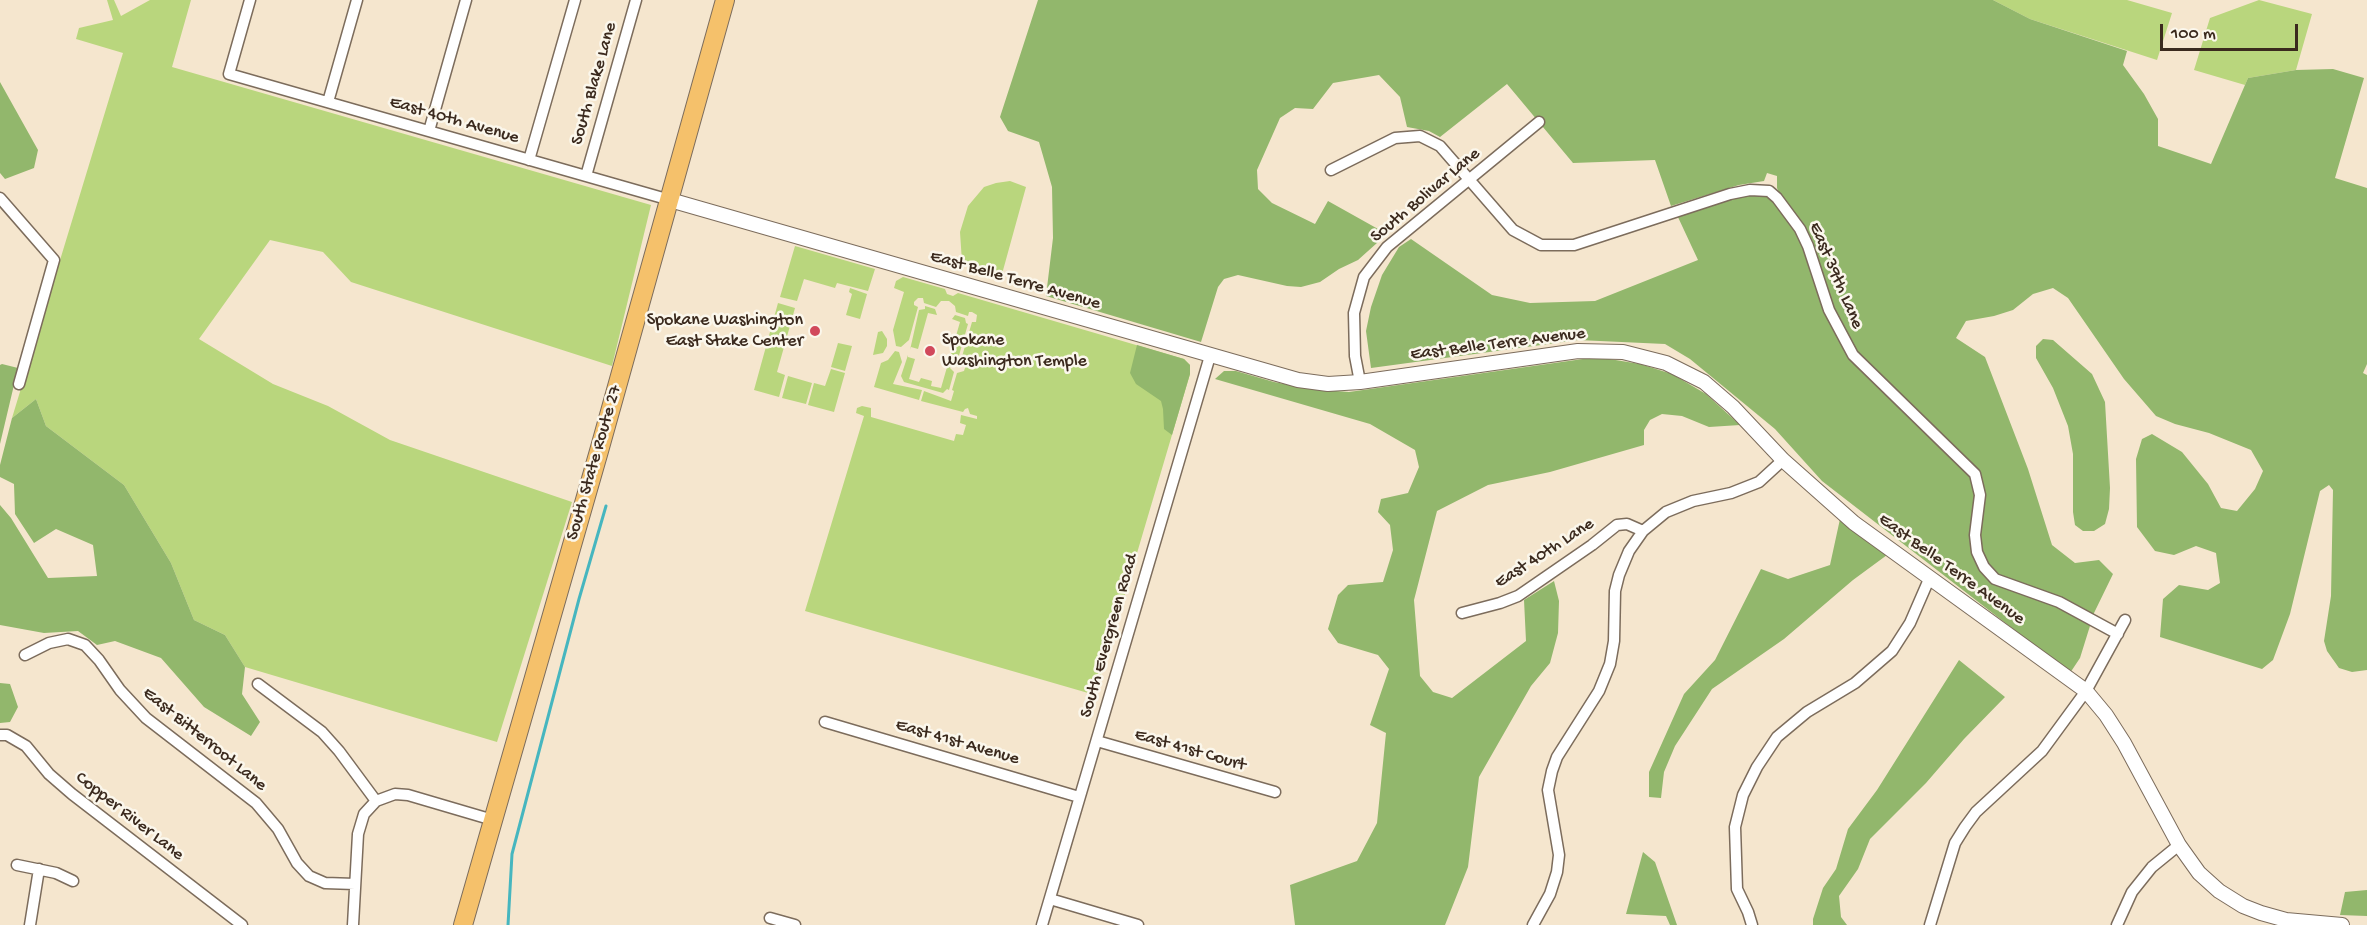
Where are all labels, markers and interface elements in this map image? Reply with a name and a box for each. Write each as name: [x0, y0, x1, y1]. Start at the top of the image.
scale bar: [2163, 12, 2301, 50]
street label: South Blake Lane: [567, 20, 623, 148]
text: 100 m: [2171, 24, 2216, 45]
street label: East 40th Avenue: [387, 92, 521, 150]
street label: South Bolivar Lane: [1367, 144, 1485, 248]
street label: East 39th Lane: [1803, 220, 1867, 332]
street label: East Belle Terre Avenue: [927, 246, 1103, 316]
place label: Spokane Washington East Stake Center: [647, 310, 803, 352]
marker: Spokane Washington East Stake Center: [808, 324, 822, 338]
street label: East Belle Terre Avenue: [1409, 324, 1587, 366]
place label: Spokane Washington Temple: [942, 330, 1087, 372]
marker: Spokane Washington Temple: [923, 344, 937, 358]
street label: South State Route 27: [563, 383, 627, 543]
street label: East Belle Terre Avenue: [1873, 510, 2029, 630]
street label: East 40th Lane: [1491, 514, 1599, 594]
street label: South Evergreen Road: [1076, 552, 1144, 720]
street label: East Bitterroot Lane: [137, 683, 271, 797]
street label: East 41st Avenue: [893, 715, 1021, 771]
street label: East 41st Court: [1132, 725, 1248, 777]
street label: Copper River Lane: [70, 768, 188, 866]

